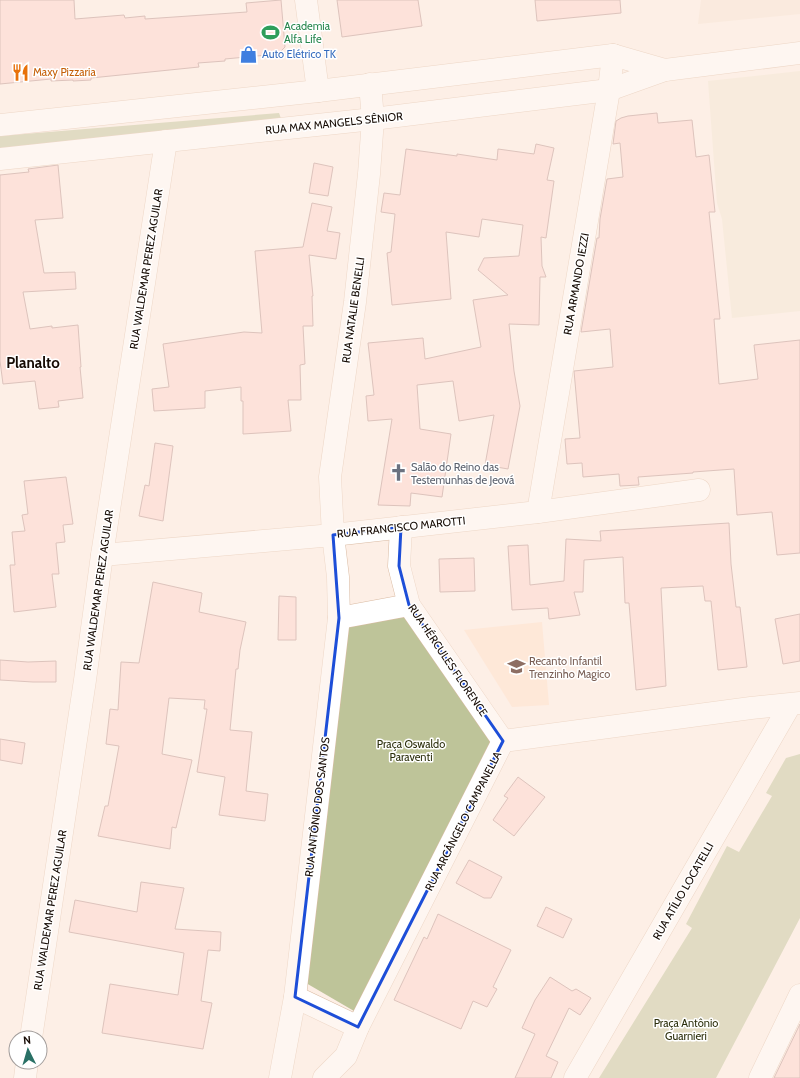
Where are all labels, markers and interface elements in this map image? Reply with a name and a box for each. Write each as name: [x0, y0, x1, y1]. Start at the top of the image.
place label: Academia Alfa Life: [284, 19, 331, 46]
sports icon: Academia Alfa Life: [261, 22, 281, 42]
shop icon: Auto Elétrico TK: [239, 44, 259, 64]
place label: Auto Elétrico TK: [262, 47, 337, 61]
restaurant icon: Maxy Pizzaria: [10, 62, 30, 82]
place label: Maxy Pizzaria: [33, 65, 96, 79]
street label: RUA MAX MANGELS SÊNIOR: [265, 109, 404, 137]
street label: RUA WALDEMAR PEREZ AGUILAR: [126, 187, 166, 350]
street label: RUA ARMANDO IEZZI: [560, 232, 592, 336]
street label: RUA NATALIE BENELLI: [339, 256, 367, 364]
district label: Planalto: [6, 354, 60, 372]
place label: Salão do Reino das Testemunhas de Jeová: [411, 460, 515, 487]
church icon: Salão do Reino das Testemunhas de Jeová: [388, 463, 408, 483]
street label: RUA WALDEMAR PEREZ AGUILAR: [80, 508, 116, 671]
street label: RUA FRANCISCO MAROTTI: [336, 513, 466, 541]
street label: RUA HÉRCULES FLORENCE: [405, 601, 491, 719]
place label: Recanto Infantil Trenzinho Magico: [529, 654, 610, 681]
school or university icon: Recanto Infantil Trenzinho Magico: [506, 657, 526, 677]
street label: RUA ANTÔNIO DOS SANTOS: [301, 736, 333, 878]
park label: Praça Oswaldo Paraventi: [377, 737, 445, 764]
street label: RUA ARCÂNGELO CAMPANELLA: [422, 749, 504, 893]
street label: RUA WALDEMAR PEREZ AGUILAR: [30, 828, 70, 991]
street label: RUA ATÍLIO LOCATELLI: [649, 840, 717, 942]
park label: Praça Antônio Guarnieri: [654, 1016, 718, 1043]
north arrow: [8, 1030, 48, 1070]
text: N: [23, 1033, 32, 1047]

